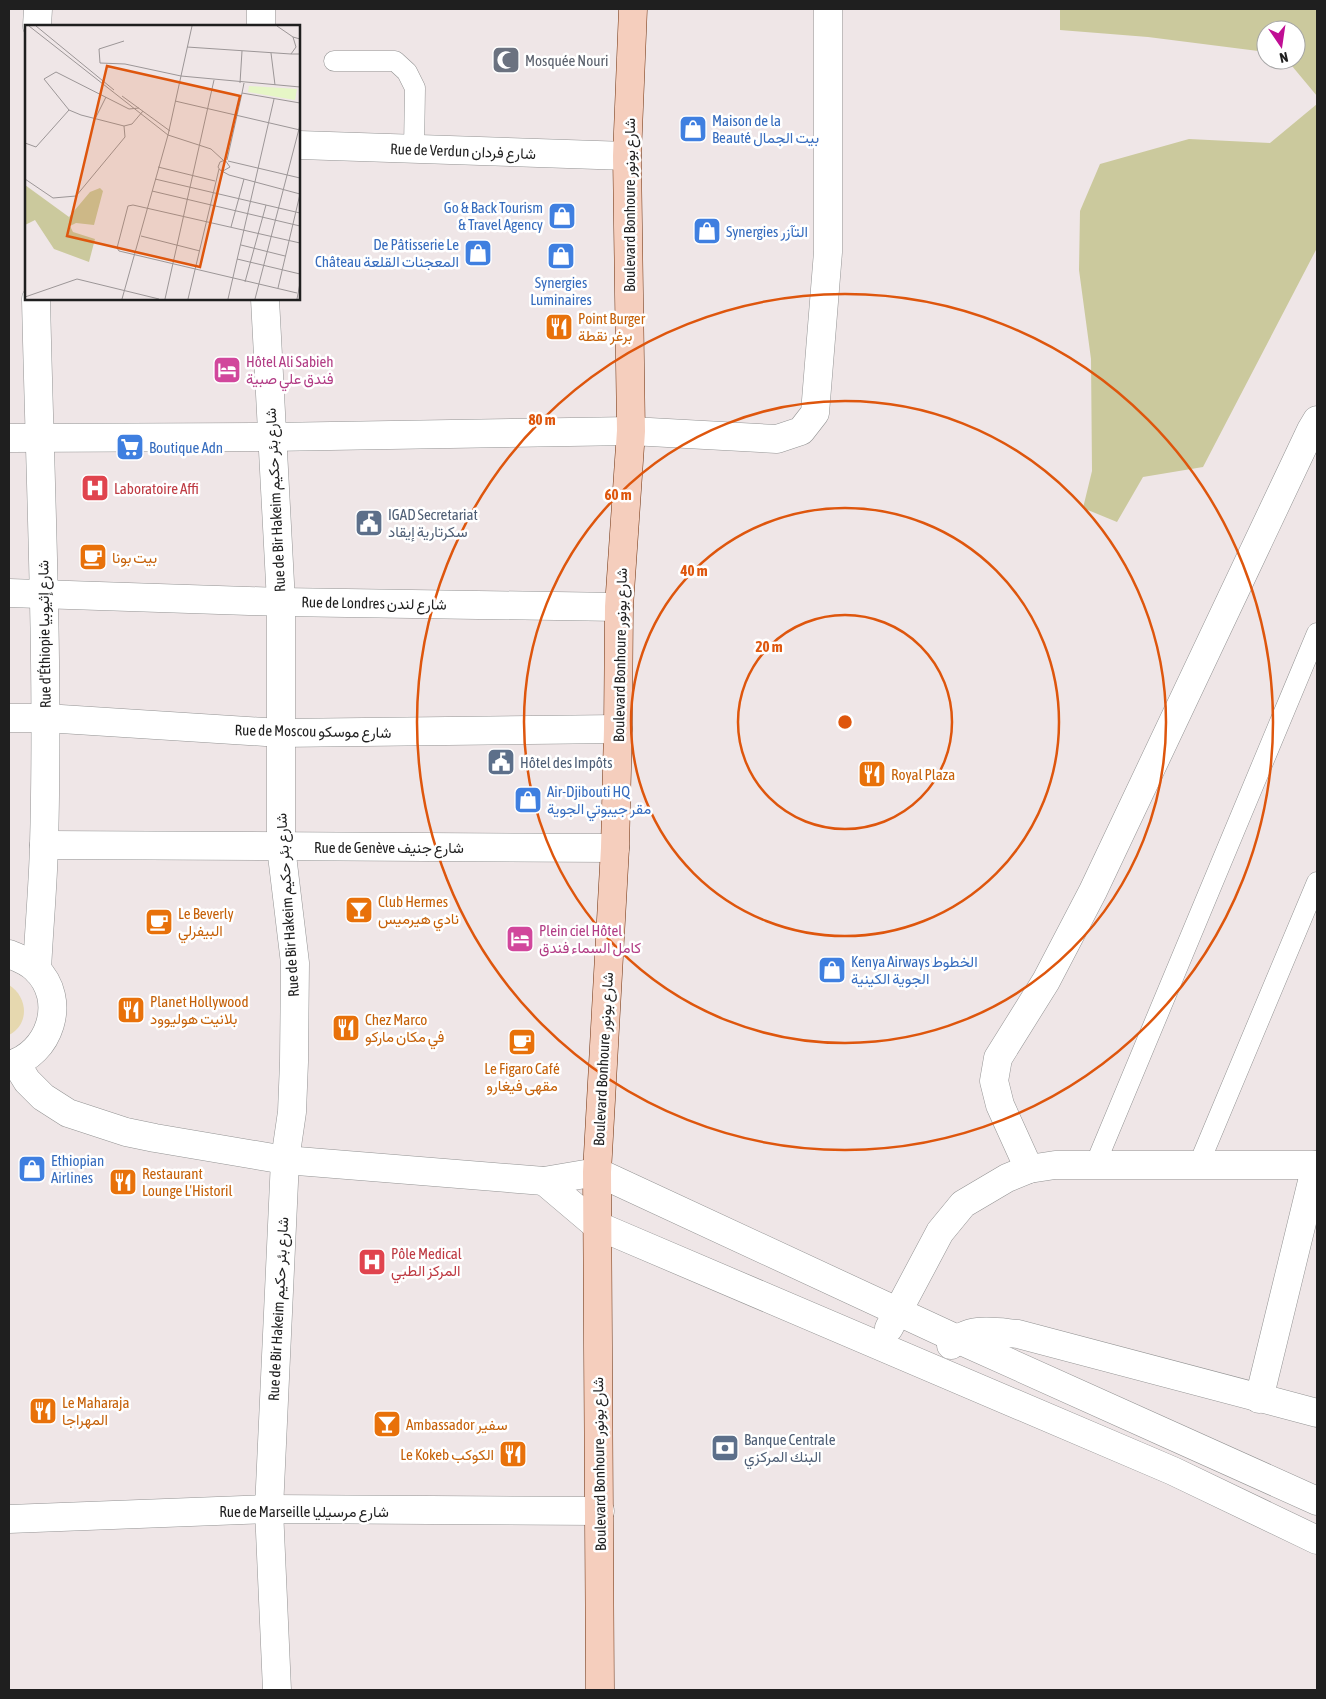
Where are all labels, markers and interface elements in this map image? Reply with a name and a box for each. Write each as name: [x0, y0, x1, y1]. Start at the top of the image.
north arrow: [1256, 20, 1306, 70]
inset map: [25, 25, 300, 300]
mosque icon: Mosquée Nouri: [491, 45, 521, 75]
text: N: [1278, 49, 1290, 66]
place label: Mosquée Nouri: [525, 52, 608, 69]
place label: Maison de la Beauté بيت الجمال: [712, 112, 819, 147]
shop icon: Maison de la Beauté بيت الجمال: [678, 114, 708, 144]
street label: Boulevard Bonhoure شارع بونور: [621, 118, 641, 292]
street label: Rue de Verdun شارع فردان: [390, 140, 536, 165]
place label: Go & Back Tourism & Travel Agency: [444, 199, 543, 233]
shop icon: Go & Back Tourism & Travel Agency: [547, 201, 577, 231]
shop icon: Synergies التآزر: [692, 216, 722, 246]
place label: Synergies التآزر: [726, 223, 808, 241]
place label: De Pâtisserie Le Château المعجنات القلعة: [315, 236, 459, 271]
shop icon: De Pâtisserie Le Château المعجنات القلعة: [463, 238, 493, 268]
shop icon: Synergies Luminaires: [546, 241, 576, 271]
place label: Synergies Luminaires: [530, 274, 592, 308]
place label: Point Burger برغر نقطة: [578, 310, 646, 345]
restaurant icon: Point Burger برغر نقطة: [544, 312, 574, 342]
place label: Hôtel Ali Sabieh فندق علي صبية: [246, 353, 334, 392]
hotel icon: Hôtel Ali Sabieh فندق علي صبية: [212, 355, 242, 385]
street label: Rue de Bir Hakeim شارع بئر حكيم: [262, 407, 291, 592]
text: 80 m: [529, 411, 556, 428]
supermarket icon: Boutique Adn: [115, 432, 145, 462]
place label: Boutique Adn: [149, 439, 223, 456]
hospital icon: Laboratoire Affi: [80, 473, 110, 503]
place label: Laboratoire Affi: [114, 480, 199, 497]
text: 60 m: [605, 486, 632, 503]
place label: IGAD Secretariat سكرتارية إيقاد: [388, 506, 478, 542]
public building icon: IGAD Secretariat سكرتارية إيقاد: [354, 508, 384, 538]
cafe icon: بيت بونا: [78, 542, 108, 572]
place label: بيت بونا: [112, 549, 157, 567]
street label: Rue d'Éthiopie شارع إثيوبيا: [34, 560, 57, 708]
text: 40 m: [680, 562, 708, 579]
street label: Boulevard Bonhoure شارع بونور: [610, 568, 633, 742]
street label: Rue de Londres شارع لندن: [301, 593, 447, 616]
text: 20 m: [756, 638, 783, 655]
centre of rings: [836, 713, 854, 731]
street label: Rue de Moscou شارع موسكو: [234, 721, 392, 744]
public building icon: Hôtel des Impôts: [486, 747, 516, 777]
place label: Hôtel des Impôts: [520, 754, 612, 771]
restaurant icon: Royal Plaza: [857, 759, 887, 789]
place label: Royal Plaza: [891, 766, 955, 783]
place label: Air-Djibouti HQ مقر جيبوتي الجوية: [547, 783, 651, 822]
shop icon: Air-Djibouti HQ مقر جيبوتي الجوية: [513, 785, 543, 815]
street label: Rue de Bir Hakeim شارع بئر حكيم: [272, 812, 305, 998]
street label: Rue de Genève شارع جنيف: [314, 839, 464, 859]
place label: Club Hermes نادي هيرميس: [378, 893, 459, 932]
bar icon: Club Hermes نادي هيرميس: [344, 895, 374, 925]
place label: Le Beverly البيفرلي: [178, 905, 234, 944]
cafe icon: Le Beverly البيفرلي: [144, 907, 174, 937]
place label: Plein ciel Hôtel كامل السماء فندق: [539, 922, 641, 957]
hotel icon: Plein ciel Hôtel كامل السماء فندق: [505, 924, 535, 954]
place label: Kenya Airways الخطوط الجوية الكينية: [851, 953, 978, 988]
shop icon: Kenya Airways الخطوط الجوية الكينية: [817, 955, 847, 985]
street label: Boulevard Bonhoure شارع بونور: [590, 971, 619, 1147]
place label: Planet Hollywood بلانيت هوليوود: [150, 993, 249, 1028]
restaurant icon: Planet Hollywood بلانيت هوليوود: [116, 995, 146, 1025]
place label: Chez Marco في مكان ماركو: [365, 1011, 445, 1050]
restaurant icon: Chez Marco في مكان ماركو: [331, 1013, 361, 1043]
cafe icon: Le Figaro Café مقهى فيغارو: [507, 1027, 537, 1057]
place label: Le Figaro Café مقهى فيغارو: [484, 1060, 560, 1096]
place label: Ethiopian Airlines: [51, 1152, 104, 1186]
shop icon: Ethiopian Airlines: [17, 1154, 47, 1184]
place label: Restaurant Lounge L'Historil: [142, 1165, 232, 1199]
restaurant icon: Restaurant Lounge L'Historil: [108, 1167, 138, 1197]
street label: Rue de Bir Hakeim شارع بئر حكيم: [265, 1216, 294, 1402]
place label: Pôle Medical المركز الطبي: [391, 1245, 462, 1284]
hospital icon: Pôle Medical المركز الطبي: [357, 1247, 387, 1277]
street label: Boulevard Bonhoure شارع بونور: [589, 1377, 612, 1551]
place label: Le Maharaja المهراجا: [62, 1394, 129, 1429]
restaurant icon: Le Maharaja المهراجا: [28, 1396, 58, 1426]
bar icon: Ambassador سفير: [372, 1409, 402, 1439]
place label: Ambassador سفير: [406, 1416, 508, 1434]
place label: Banque Centrale البنك المركزي: [744, 1431, 836, 1470]
bank icon: Banque Centrale البنك المركزي: [710, 1433, 740, 1463]
restaurant icon: Le Kokeb الكوكب: [498, 1439, 528, 1469]
place label: Le Kokeb الكوكب: [400, 1446, 494, 1464]
street label: Rue de Marseille شارع مرسيليا: [219, 1503, 389, 1523]

